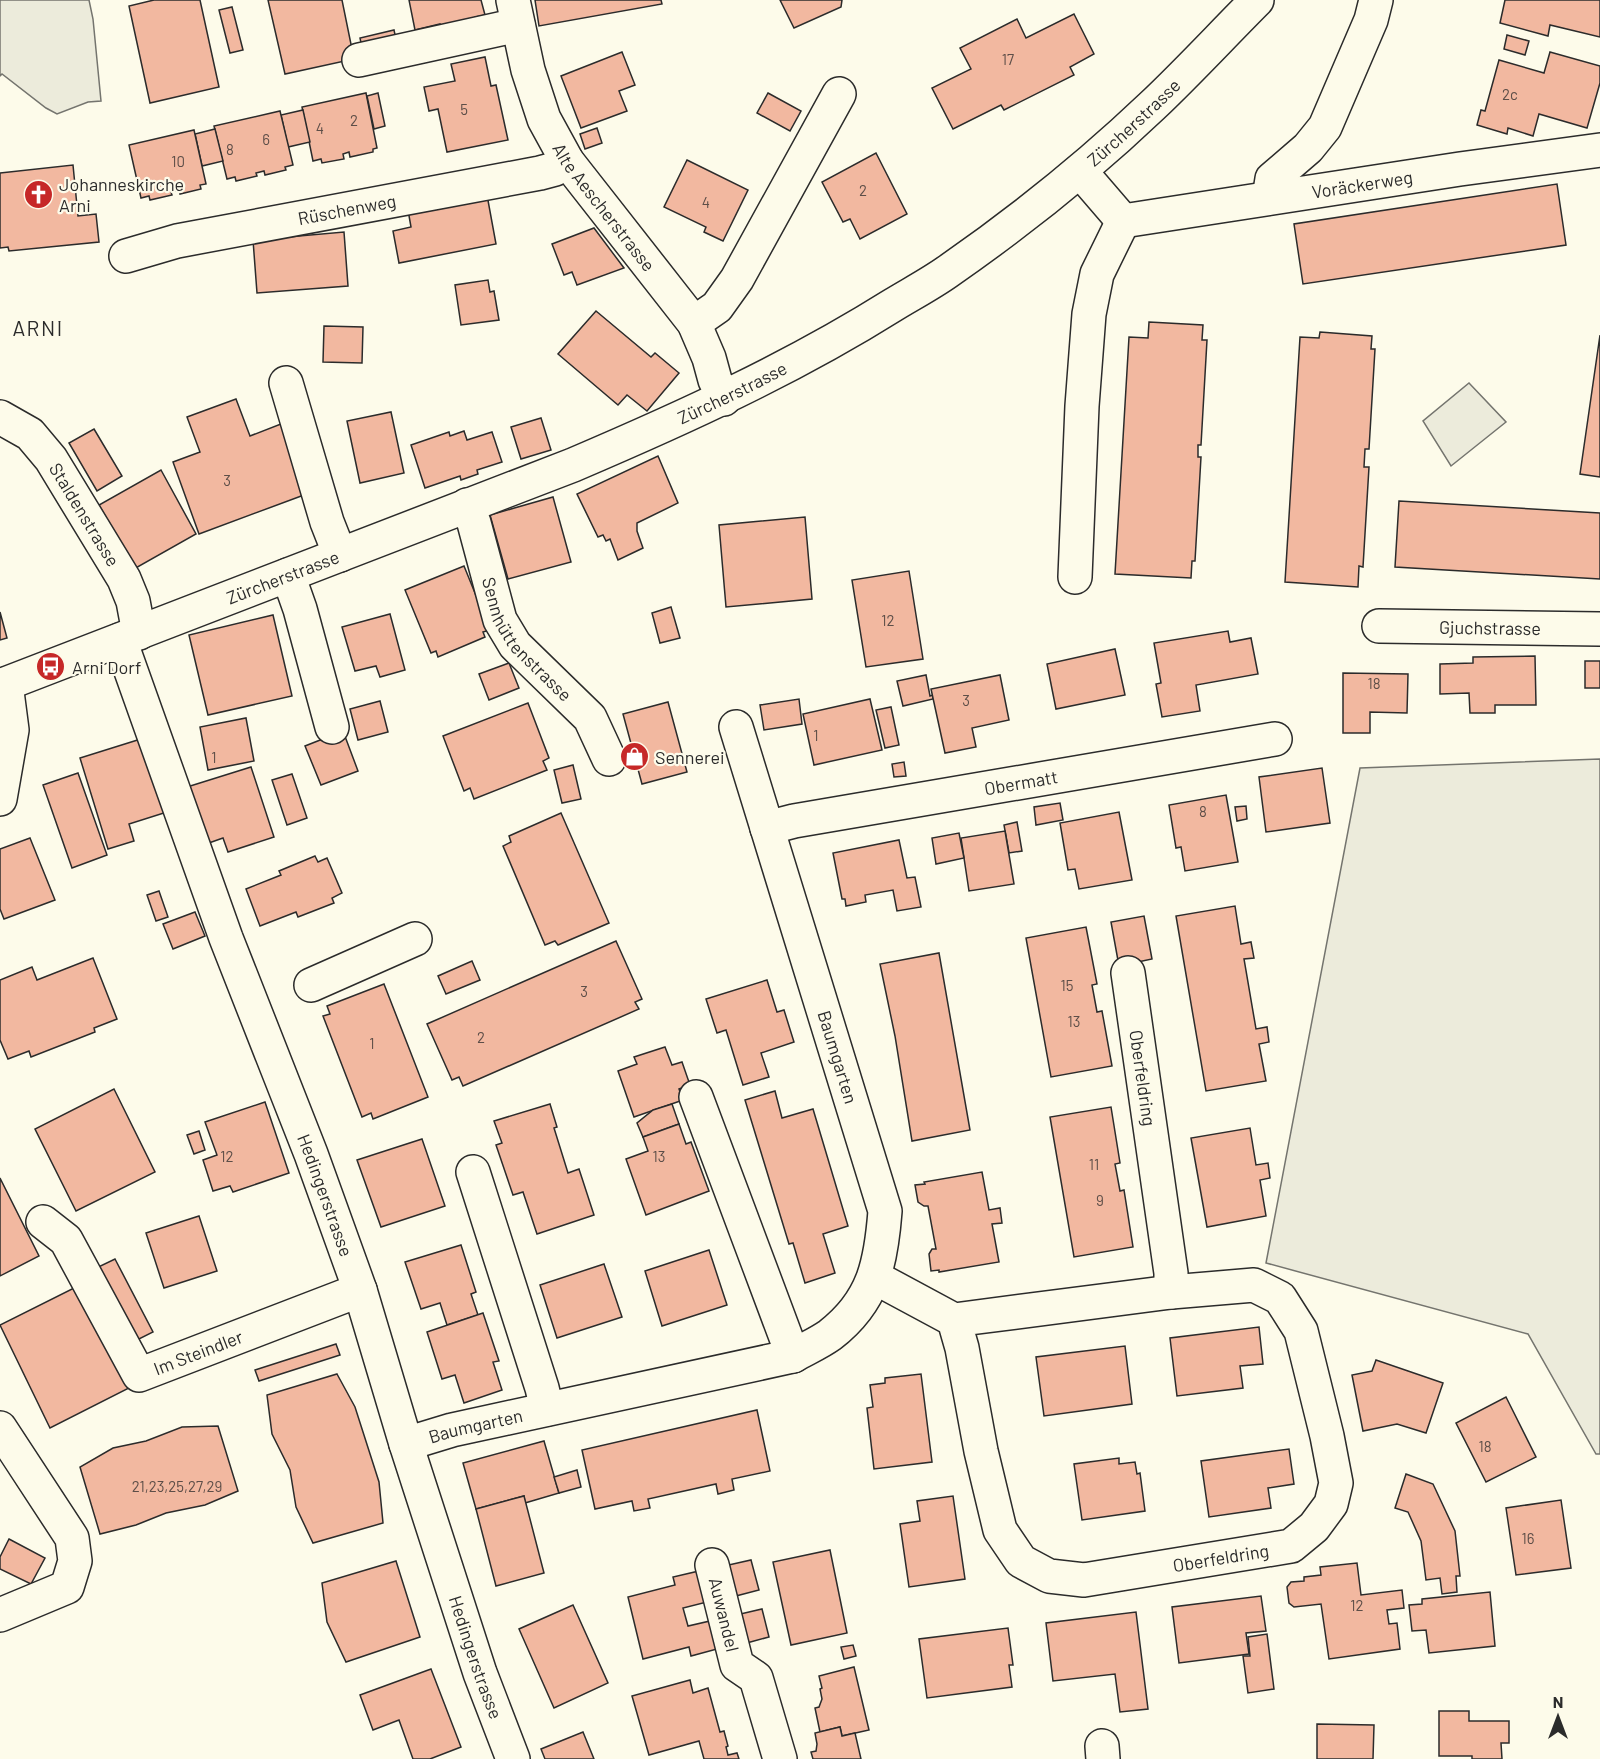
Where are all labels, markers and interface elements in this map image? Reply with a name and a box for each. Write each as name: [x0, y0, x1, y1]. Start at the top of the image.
house number: 17: [1002, 50, 1014, 68]
street label: Zürcherstrasse: [1082, 74, 1185, 171]
house number: 2c: [1502, 85, 1518, 103]
house number: 5: [460, 100, 468, 118]
house number: 2: [350, 111, 358, 129]
house number: 4: [316, 119, 324, 137]
house number: 6: [262, 130, 270, 148]
street label: Alte Aescherstrasse: [548, 139, 660, 276]
house number: 8: [226, 140, 234, 158]
house number: 10: [171, 152, 185, 170]
street label: Voräckerweg: [1310, 165, 1414, 203]
place label: Johanneskirche Arni: [59, 173, 184, 216]
church icon: Johanneskirche Arni: [22, 178, 54, 210]
house number: 2: [859, 181, 867, 199]
street label: Rüschenweg: [296, 189, 398, 229]
house number: 4: [702, 193, 710, 211]
district label: ARNI: [12, 315, 64, 340]
street label: Zürcherstrasse: [674, 357, 790, 428]
street label: Staldenstrasse: [45, 459, 125, 570]
house number: 3: [223, 471, 231, 489]
street label: Zürcherstrasse: [223, 545, 342, 609]
street label: Sennhüttenstrasse: [478, 575, 577, 706]
house number: 12: [881, 611, 895, 629]
street label: Gjuchstrasse: [1439, 616, 1541, 639]
bus stop icon: Arni Dorf: [35, 651, 67, 683]
place label: Arni Dorf: [72, 656, 142, 678]
house number: 18: [1367, 674, 1381, 692]
house number: 3: [962, 691, 970, 709]
house number: 1: [813, 726, 819, 744]
shop icon: Sennerei: [618, 741, 650, 773]
place label: Sennerei: [655, 746, 725, 768]
house number: 1: [211, 748, 217, 766]
street label: Obermatt: [982, 765, 1059, 799]
house number: 8: [1199, 802, 1207, 820]
house number: 15: [1061, 976, 1073, 994]
house number: 3: [580, 982, 588, 1000]
street label: Baumgarten: [813, 1008, 863, 1106]
house number: 13: [1068, 1012, 1080, 1030]
house number: 2: [477, 1028, 485, 1046]
street label: Oberfeldring: [1125, 1028, 1161, 1127]
house number: 1: [369, 1034, 375, 1052]
street label: Hedingerstrasse: [293, 1131, 358, 1259]
house number: 12: [220, 1147, 234, 1165]
house number: 13: [653, 1147, 665, 1165]
house number: 11: [1089, 1155, 1099, 1173]
house number: 9: [1096, 1191, 1104, 1209]
street label: Im Steindler: [150, 1325, 246, 1379]
street label: Baumgarten: [426, 1404, 525, 1448]
house number: 18: [1478, 1437, 1492, 1455]
house number: 21,23,25,27,29: [132, 1477, 222, 1495]
house number: 16: [1522, 1529, 1534, 1547]
street label: Oberfeldring: [1171, 1539, 1270, 1576]
street label: Auwandel: [705, 1575, 744, 1654]
street label: Hedingerstrasse: [445, 1593, 507, 1722]
house number: 12: [1350, 1596, 1364, 1614]
north arrow: [1528, 1687, 1588, 1747]
text: N: [1553, 1692, 1563, 1711]

